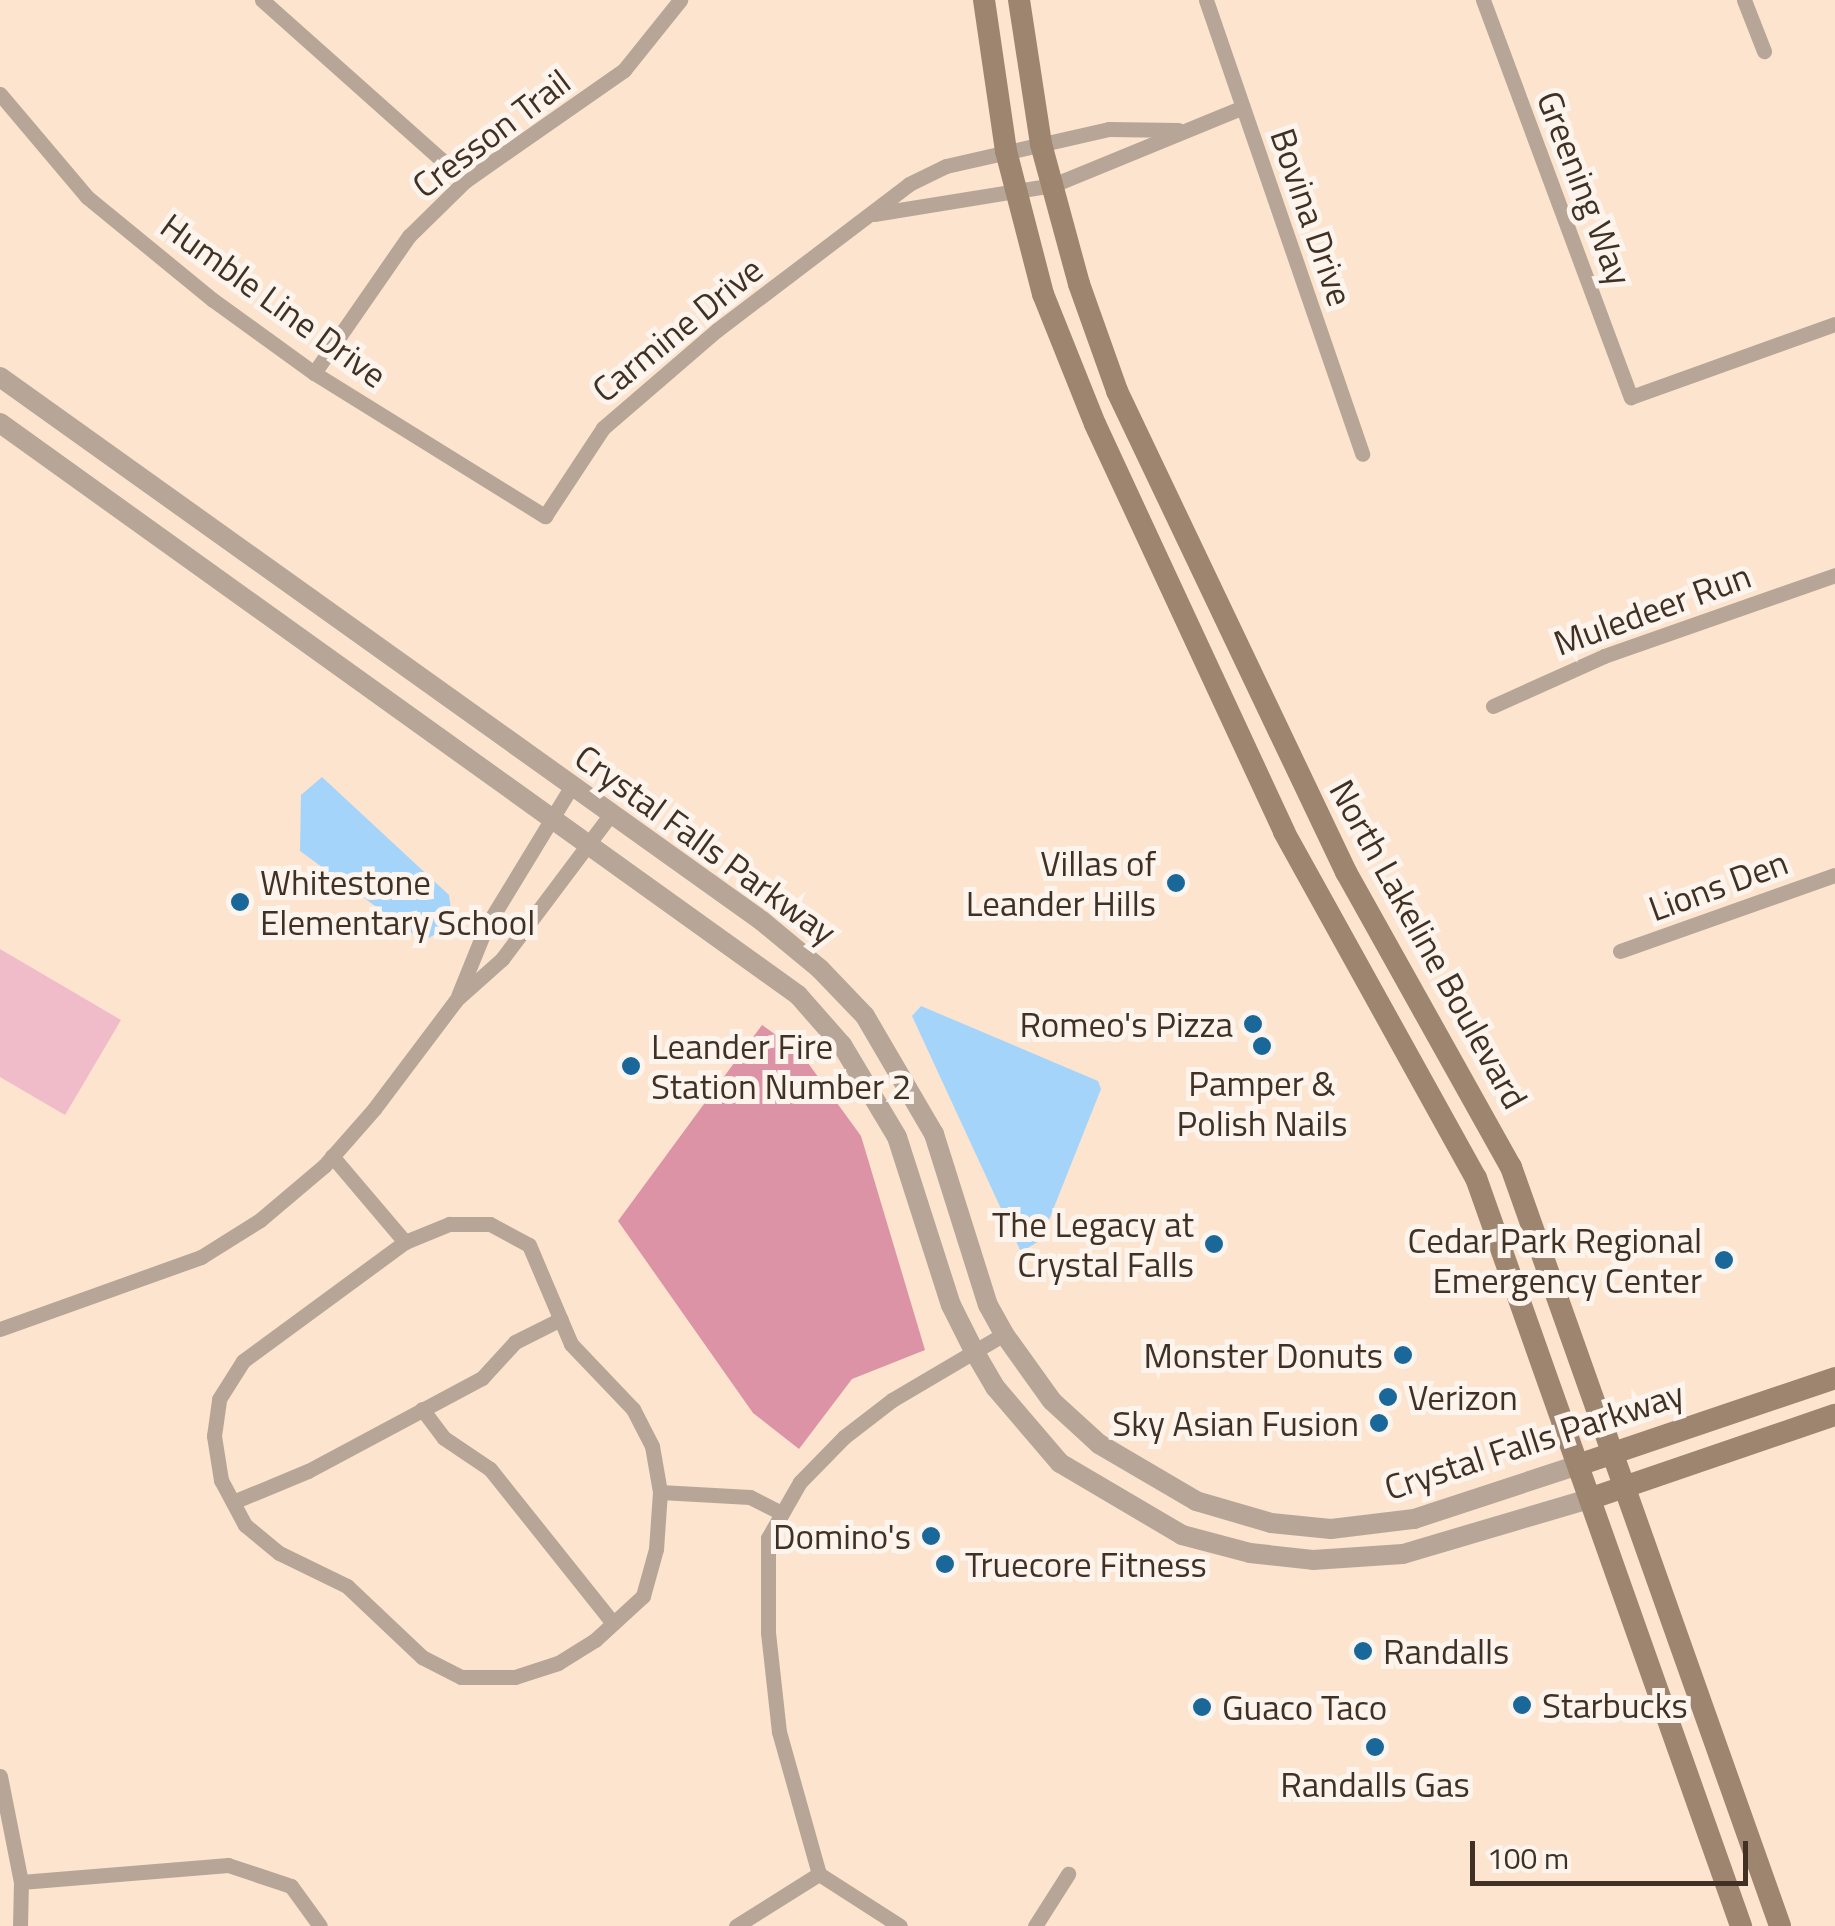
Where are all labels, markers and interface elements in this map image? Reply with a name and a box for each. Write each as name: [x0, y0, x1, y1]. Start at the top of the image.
street label: Cresson Trail: [404, 60, 578, 206]
street label: Greening Way: [1529, 85, 1641, 291]
street label: Bovina Drive: [1262, 123, 1362, 311]
street label: Humble Line Drive: [153, 204, 395, 396]
street label: Carmine Drive: [584, 248, 770, 410]
street label: Muledeer Run: [1548, 554, 1756, 664]
street label: Crystal Falls Parkway: [567, 735, 845, 953]
street label: North Lakeline Boulevard: [1321, 772, 1537, 1116]
street label: Lions Den: [1643, 841, 1793, 929]
place label: Villas of Leander Hills: [966, 842, 1156, 924]
place label: Whitestone Elementary School: [260, 861, 535, 943]
marker: Villas of Leander Hills: [1165, 872, 1187, 894]
marker: Whitestone Elementary School: [229, 891, 251, 913]
place label: Romeo's Pizza: [1020, 1003, 1233, 1045]
marker: Romeo's Pizza: [1242, 1013, 1264, 1035]
place label: Leander Fire Station Number 2: [651, 1025, 911, 1107]
marker: Pamper & Polish Nails: [1251, 1035, 1273, 1057]
marker: Leander Fire Station Number 2: [620, 1055, 642, 1077]
place label: Pamper & Polish Nails: [1177, 1062, 1347, 1144]
place label: The Legacy at Crystal Falls: [992, 1203, 1194, 1285]
place label: Cedar Park Regional Emergency Center: [1408, 1219, 1702, 1301]
marker: The Legacy at Crystal Falls: [1203, 1233, 1225, 1255]
marker: Cedar Park Regional Emergency Center: [1711, 1247, 1737, 1273]
place label: Monster Donuts: [1143, 1334, 1383, 1376]
marker: Monster Donuts: [1392, 1344, 1414, 1366]
street label: Crystal Falls Parkway: [1379, 1372, 1689, 1508]
place label: Verizon: [1408, 1376, 1518, 1418]
marker: Verizon: [1377, 1386, 1399, 1408]
place label: Sky Asian Fusion: [1112, 1402, 1359, 1444]
marker: Sky Asian Fusion: [1368, 1412, 1390, 1434]
place label: Domino's: [773, 1515, 911, 1557]
marker: Domino's: [920, 1525, 942, 1547]
place label: Truecore Fitness: [965, 1543, 1207, 1585]
marker: Truecore Fitness: [934, 1553, 956, 1575]
place label: Randalls: [1383, 1630, 1509, 1672]
marker: Randalls: [1352, 1640, 1374, 1662]
place label: Starbucks: [1542, 1684, 1688, 1726]
place label: Guaco Taco: [1222, 1686, 1387, 1728]
marker: Starbucks: [1511, 1694, 1533, 1716]
marker: Guaco Taco: [1191, 1696, 1213, 1718]
marker: Randalls Gas: [1364, 1736, 1386, 1758]
place label: Randalls Gas: [1280, 1763, 1470, 1805]
scale bar: [1475, 1821, 1752, 1883]
text: 100 m: [1487, 1835, 1569, 1881]

